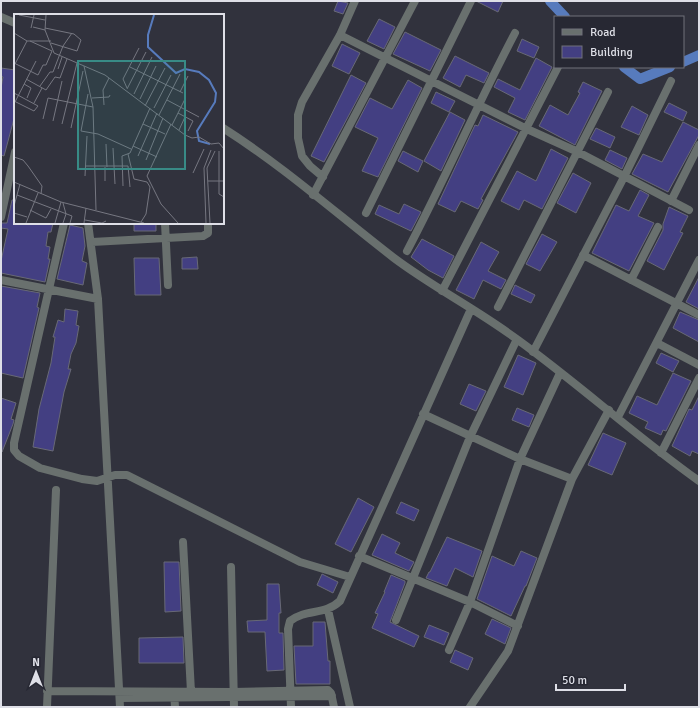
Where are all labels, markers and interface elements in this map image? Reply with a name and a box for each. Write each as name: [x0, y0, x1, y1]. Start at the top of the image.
inset map: [14, 14, 224, 224]
legend: [554, 16, 684, 68]
text: Road: [590, 25, 616, 40]
text: Building: [590, 45, 633, 60]
north arrow: [16, 652, 56, 692]
text: N: [32, 656, 40, 669]
scale bar: [556, 666, 625, 692]
text: 50 m: [562, 673, 587, 688]

